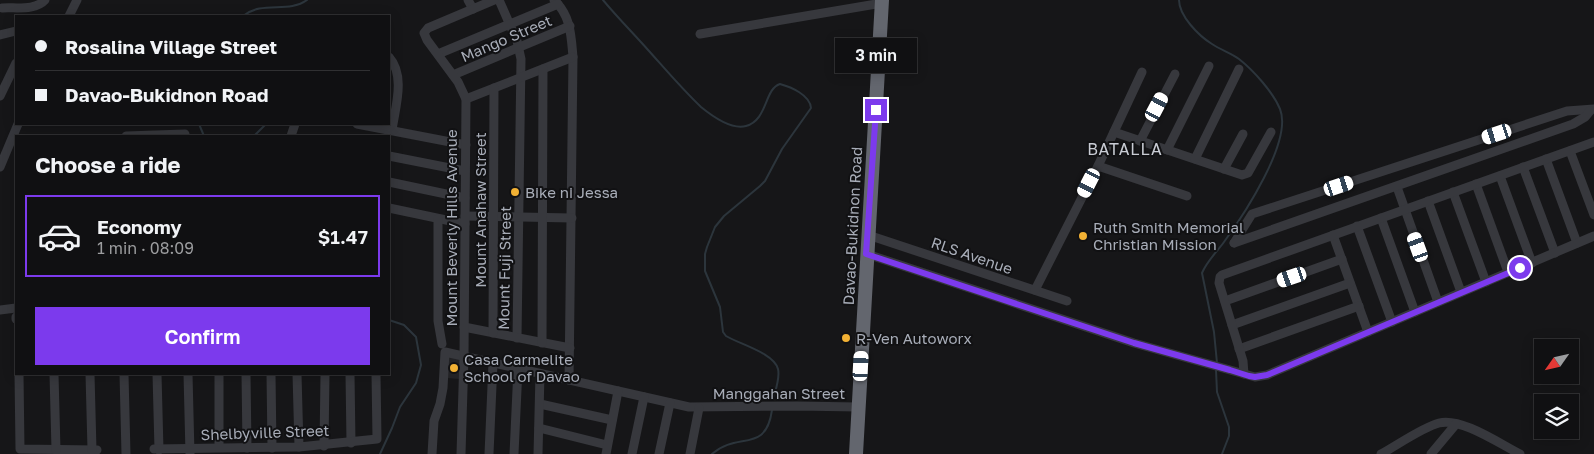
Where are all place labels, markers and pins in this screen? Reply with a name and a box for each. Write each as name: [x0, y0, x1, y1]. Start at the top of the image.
place label: Bike ni Jessa: [525, 183, 618, 201]
marker: Bike ni Jessa: [509, 186, 521, 198]
place label: Ruth Smith Memorial Christian Mission: [1093, 218, 1244, 253]
marker: Ruth Smith Memorial Christian Mission: [1077, 230, 1089, 242]
place label: R-Ven Autoworx: [856, 329, 972, 347]
marker: R-Ven Autoworx: [840, 332, 852, 344]
place label: Casa Carmelite School of Davao: [464, 350, 580, 385]
marker: Casa Carmelite School of Davao: [448, 362, 460, 374]

